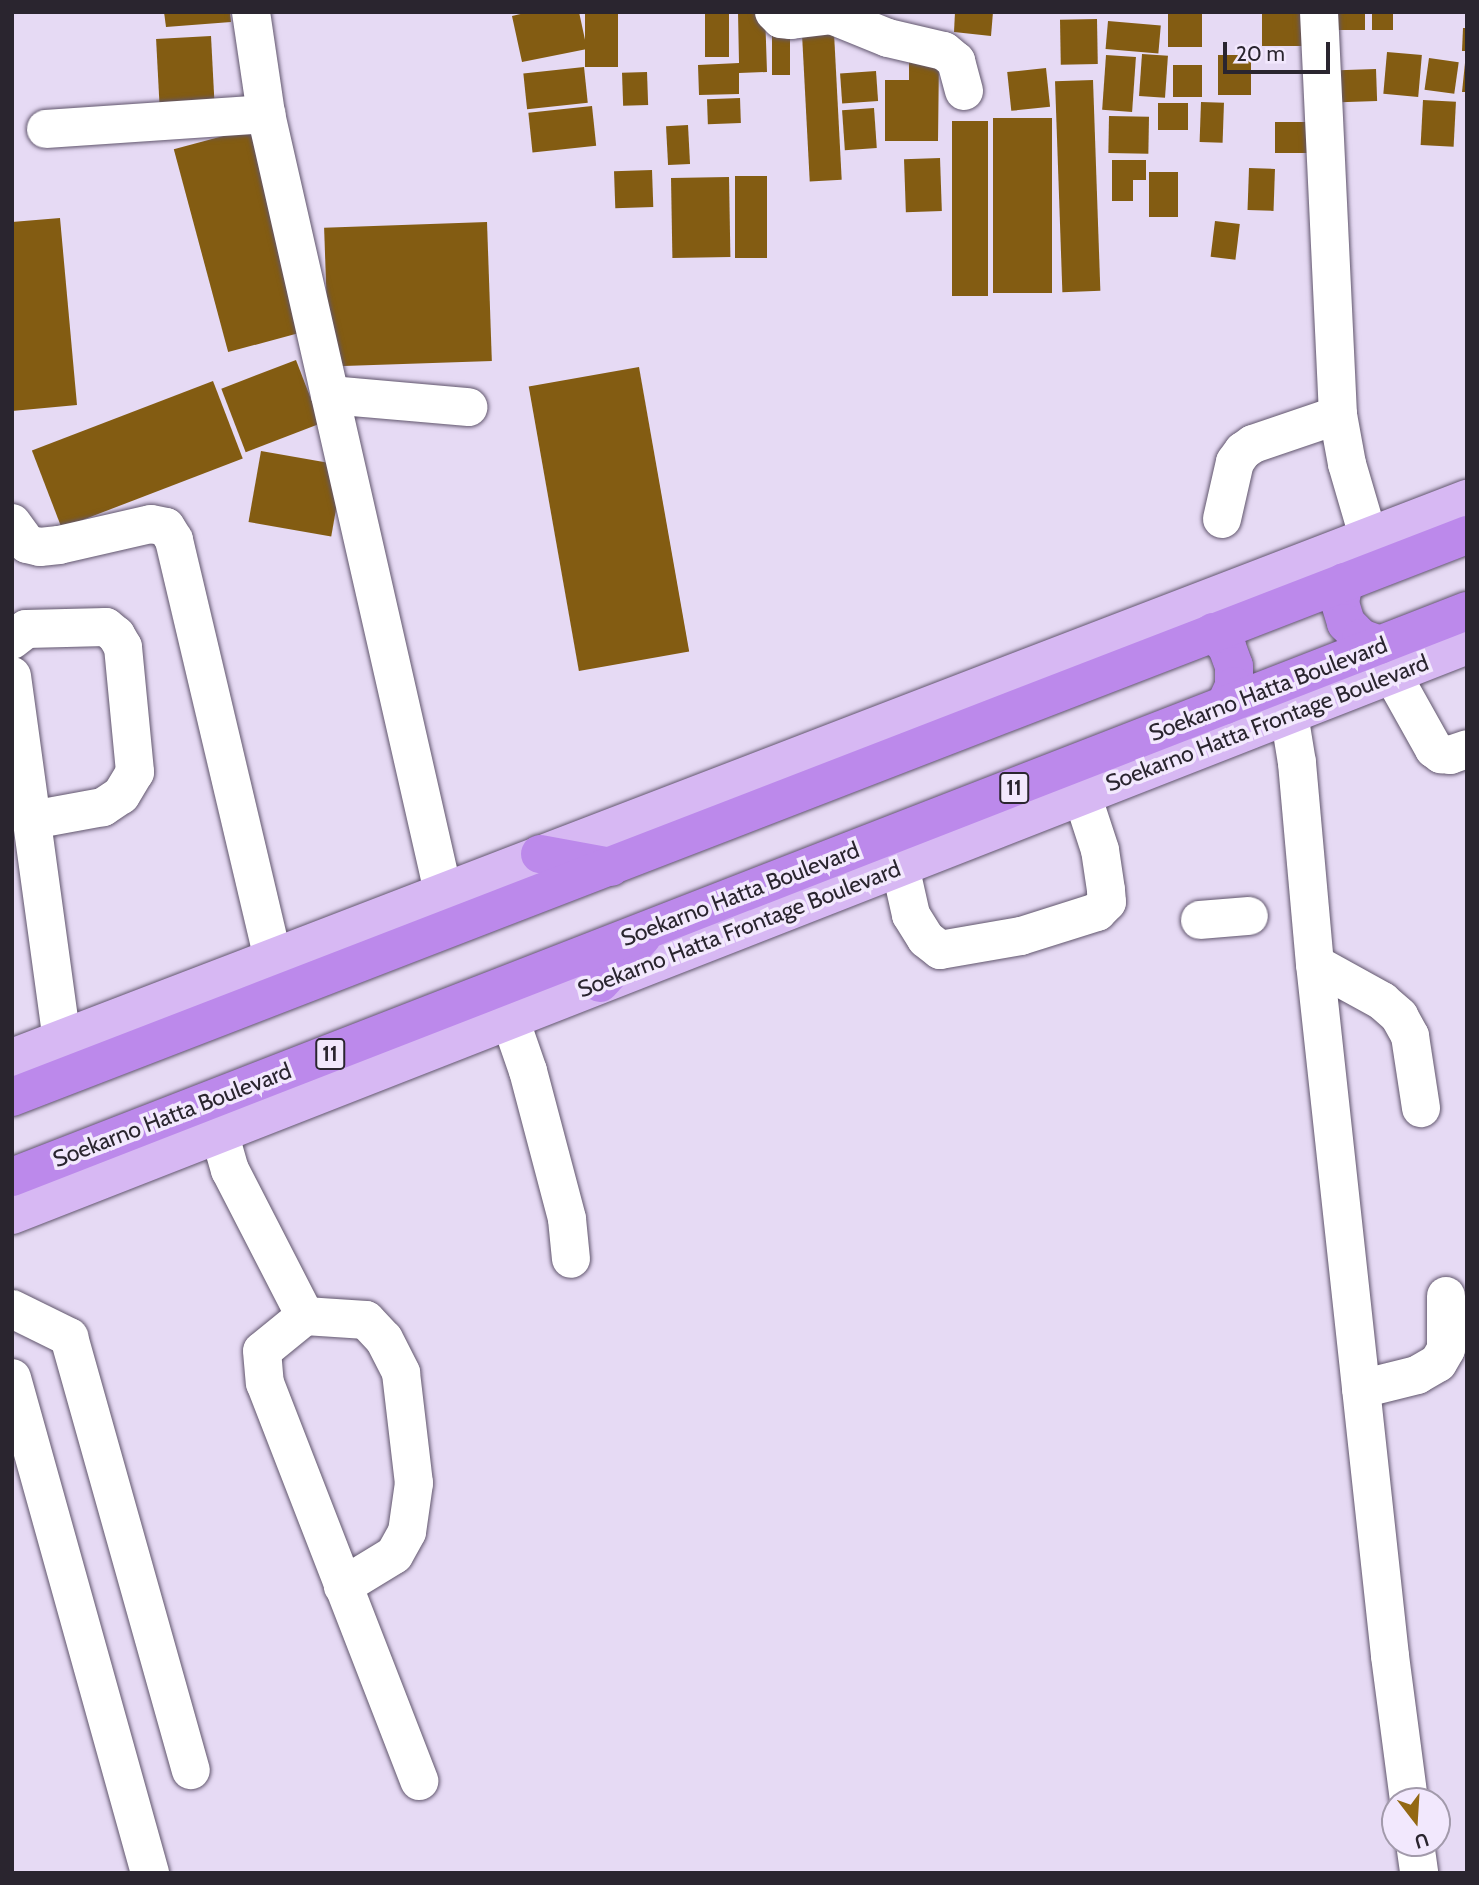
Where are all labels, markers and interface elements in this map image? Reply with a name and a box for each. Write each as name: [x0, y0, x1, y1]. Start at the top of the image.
scale bar: [1227, 28, 1334, 72]
text: 20 m: [1236, 41, 1285, 66]
street label: Soekarno Hatta Boulevard: [1145, 631, 1391, 747]
street label: Soekarno Hatta Frontage Boulevard: [1102, 649, 1432, 797]
road number: 11: [998, 770, 1030, 806]
street label: Soekarno Hatta Boulevard: [617, 836, 863, 952]
street label: Soekarno Hatta Frontage Boulevard: [574, 855, 904, 1003]
road number: 11: [314, 1036, 346, 1072]
street label: Soekarno Hatta Boulevard: [49, 1057, 295, 1173]
north arrow: [1381, 1787, 1451, 1857]
text: U: [1412, 1828, 1432, 1854]

